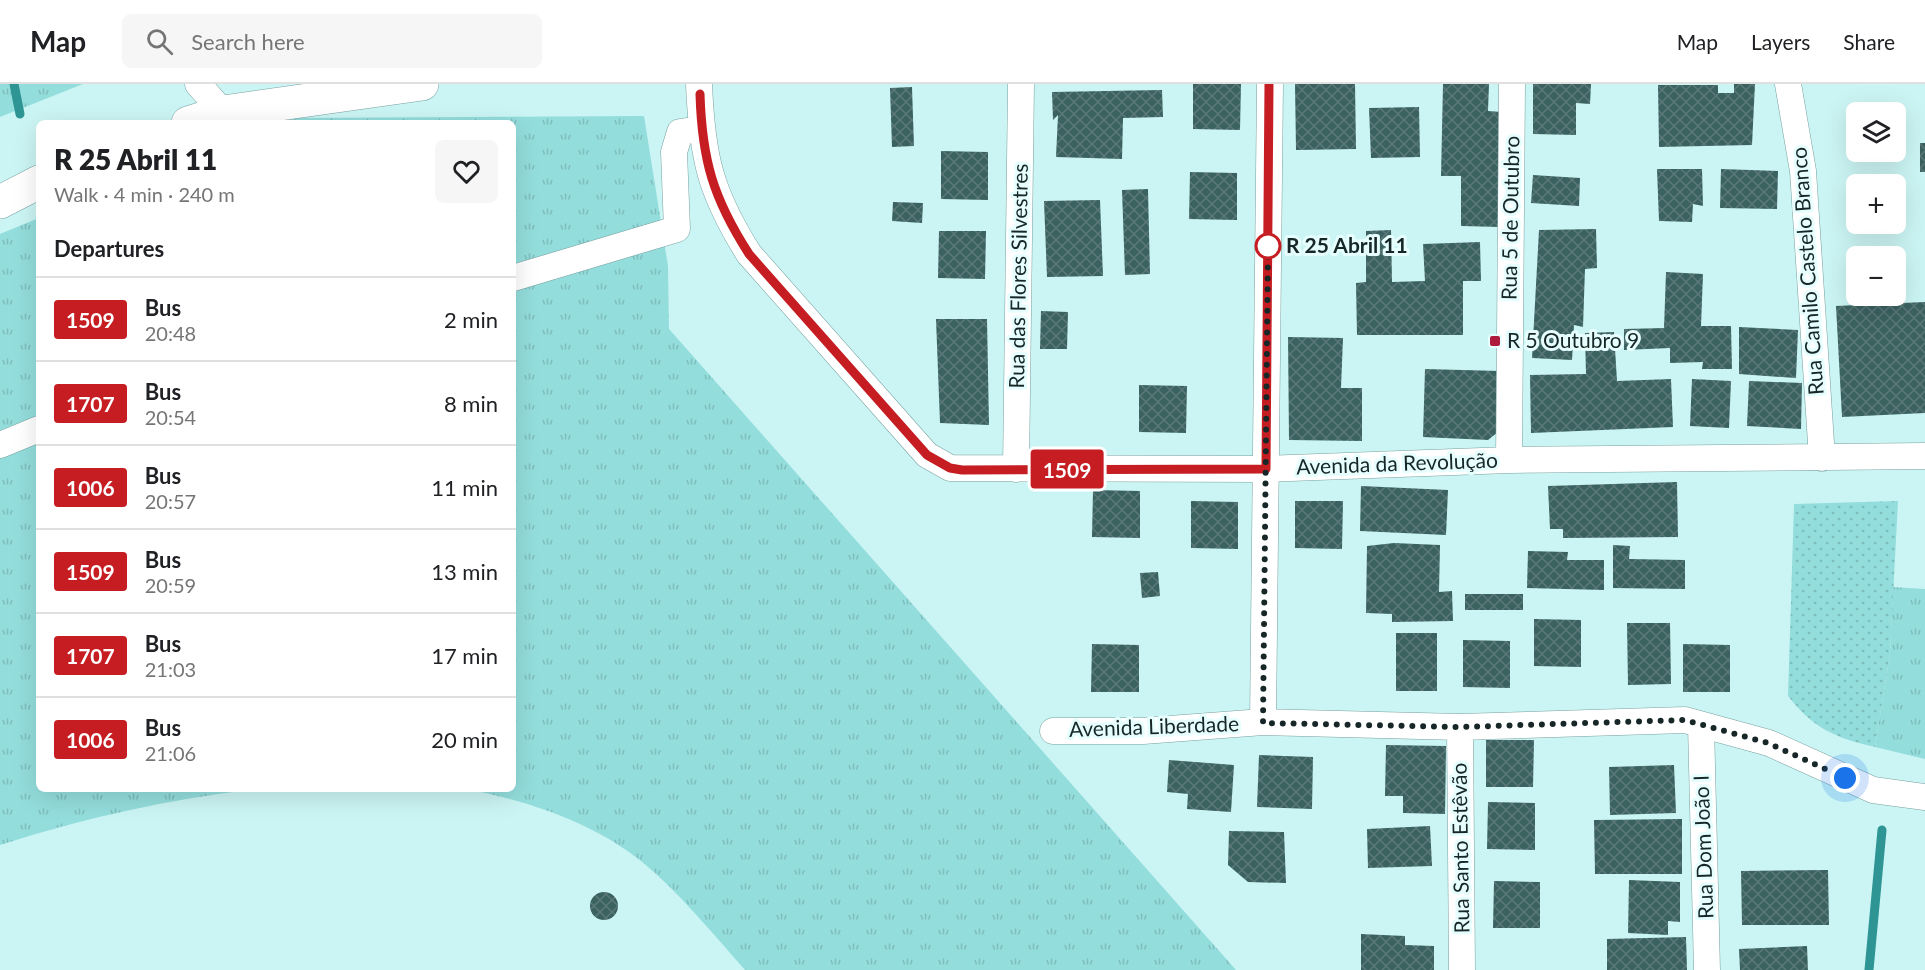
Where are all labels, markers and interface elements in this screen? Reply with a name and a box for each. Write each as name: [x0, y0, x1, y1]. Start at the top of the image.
search box: [122, 14, 542, 68]
text: Map: [30, 24, 86, 58]
icon: search: [143, 25, 176, 58]
text: Search here: [191, 28, 305, 55]
text: Map: [1677, 29, 1718, 54]
text: Layers: [1751, 29, 1810, 54]
text: Share: [1843, 29, 1895, 54]
map controls: [1846, 102, 1906, 306]
button: layers: [1846, 102, 1906, 162]
street label: Rua 5 de Outubro: [1496, 135, 1523, 300]
button: heart: [435, 140, 498, 203]
text: R 25 Abril 11: [54, 142, 217, 176]
street label: Rua Camilo Castelo Branco: [1785, 146, 1828, 396]
street label: Rua das Flores Silvestres: [1003, 163, 1032, 389]
button: +: [1846, 174, 1906, 234]
text: Walk · 4 min · 240 m: [54, 182, 235, 206]
place label: R 25 Abril 11: [1286, 232, 1408, 257]
marker: R 25 Abril 11: [1255, 233, 1281, 259]
text: Departures: [54, 235, 164, 262]
button: −: [1846, 246, 1906, 306]
text: Bus: [145, 294, 181, 321]
text: 2 min: [444, 306, 498, 333]
text: 1509: [66, 307, 115, 332]
text: 20:48: [145, 321, 196, 345]
place label: R 5 Outubro 9: [1507, 327, 1639, 352]
marker: R 5 Outubro 9: [1488, 334, 1502, 348]
text: Bus: [145, 378, 181, 405]
text: 8 min: [444, 390, 498, 417]
text: 1707: [66, 391, 115, 416]
text: 20:54: [145, 405, 196, 429]
street label: Avenida da Revolução: [1296, 446, 1498, 479]
line badge: 1509: [1025, 450, 1109, 488]
text: 1509: [1043, 457, 1091, 482]
text: Bus: [145, 462, 181, 489]
text: 11 min: [431, 474, 498, 501]
text: 1006: [66, 475, 115, 500]
text: 20:57: [145, 489, 196, 513]
text: Bus: [145, 546, 181, 573]
text: 13 min: [431, 558, 498, 585]
text: 1509: [66, 559, 115, 584]
text: 20:59: [145, 573, 196, 597]
text: Bus: [145, 630, 181, 657]
text: 17 min: [431, 642, 498, 669]
text: 1707: [66, 643, 115, 668]
text: 21:03: [145, 657, 196, 681]
street label: Avenida Liberdade: [1068, 710, 1239, 741]
text: Bus: [145, 714, 181, 741]
text: 20 min: [431, 726, 498, 753]
text: 1006: [66, 727, 115, 752]
text: 21:06: [145, 741, 196, 765]
street label: Rua Santo Estêvão: [1446, 762, 1473, 934]
your location: [1830, 763, 1860, 793]
street label: Rua Dom João I: [1687, 775, 1718, 919]

